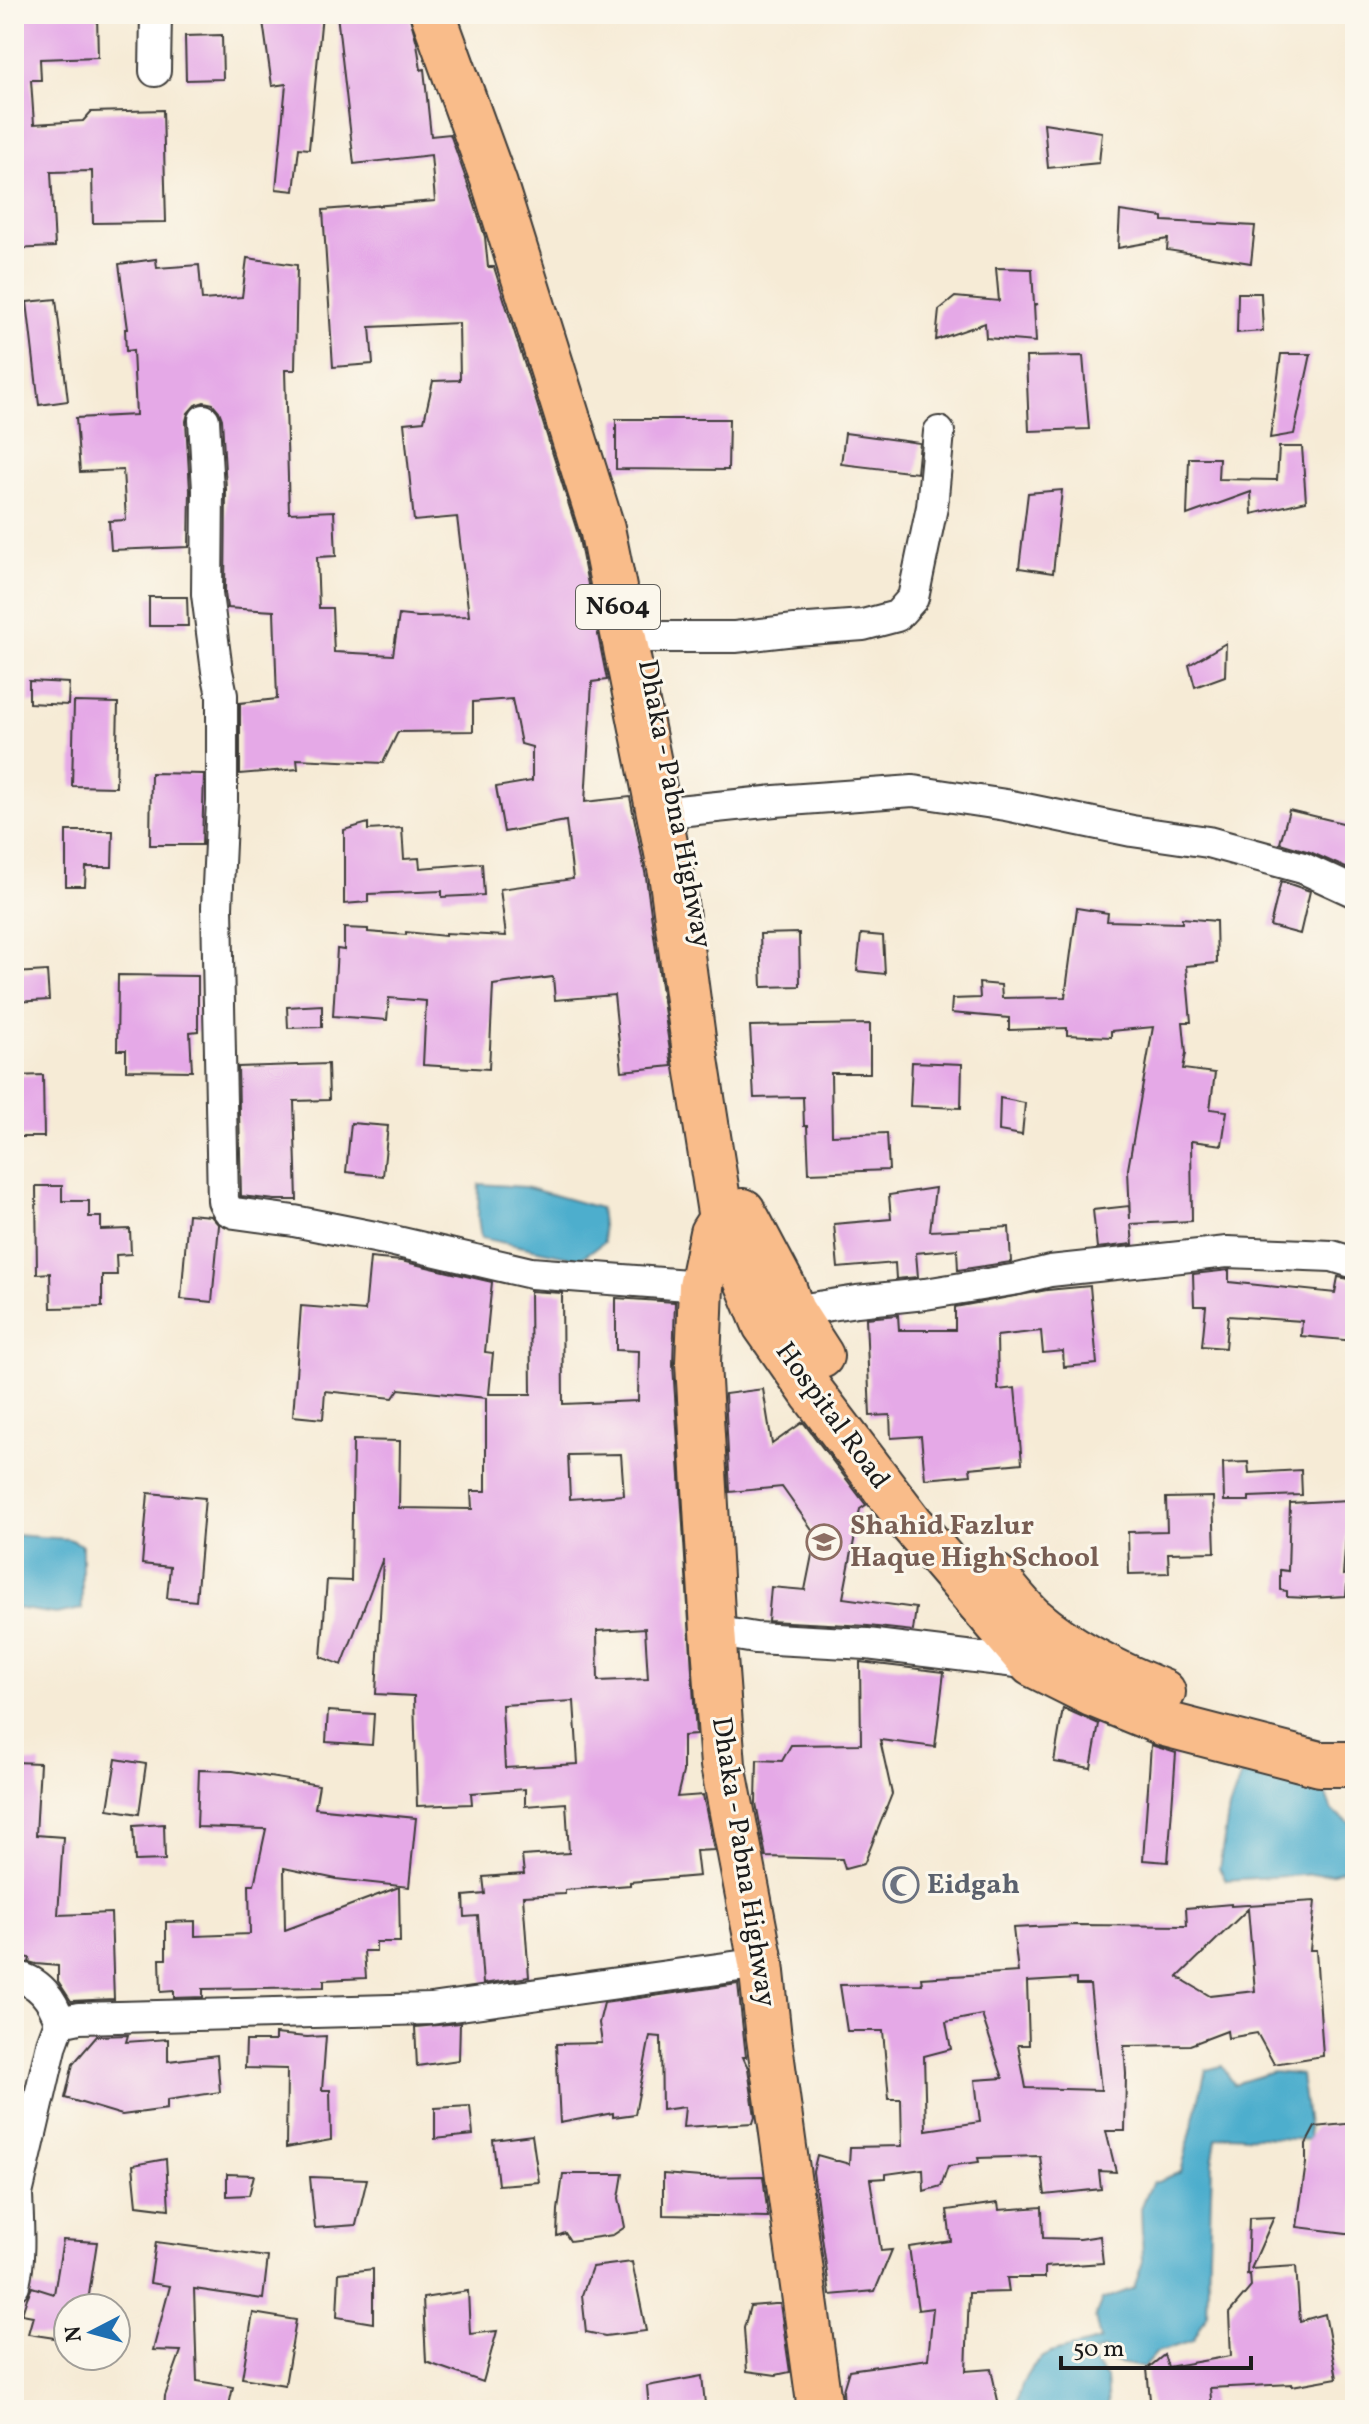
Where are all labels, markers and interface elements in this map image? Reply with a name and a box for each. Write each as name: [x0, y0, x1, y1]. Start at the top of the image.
road number: N604: [576, 585, 660, 629]
street label: Dhaka - Pabna Highway: [627, 656, 721, 952]
street label: Hospital Road: [765, 1334, 899, 1498]
place label: Shahid Fazlur Haque High School: [850, 1507, 1099, 1578]
school or university icon: Shahid Fazlur Haque High School: [805, 1523, 843, 1561]
street label: Dhaka - Pabna Highway: [701, 1714, 785, 2010]
mosque icon: Eidgah: [882, 1866, 920, 1904]
place label: Eidgah: [927, 1866, 1020, 1905]
north arrow: [52, 2292, 132, 2372]
scale bar: [1061, 2320, 1251, 2370]
text: N: [58, 2324, 91, 2343]
text: 50 m: [1073, 2333, 1125, 2367]

